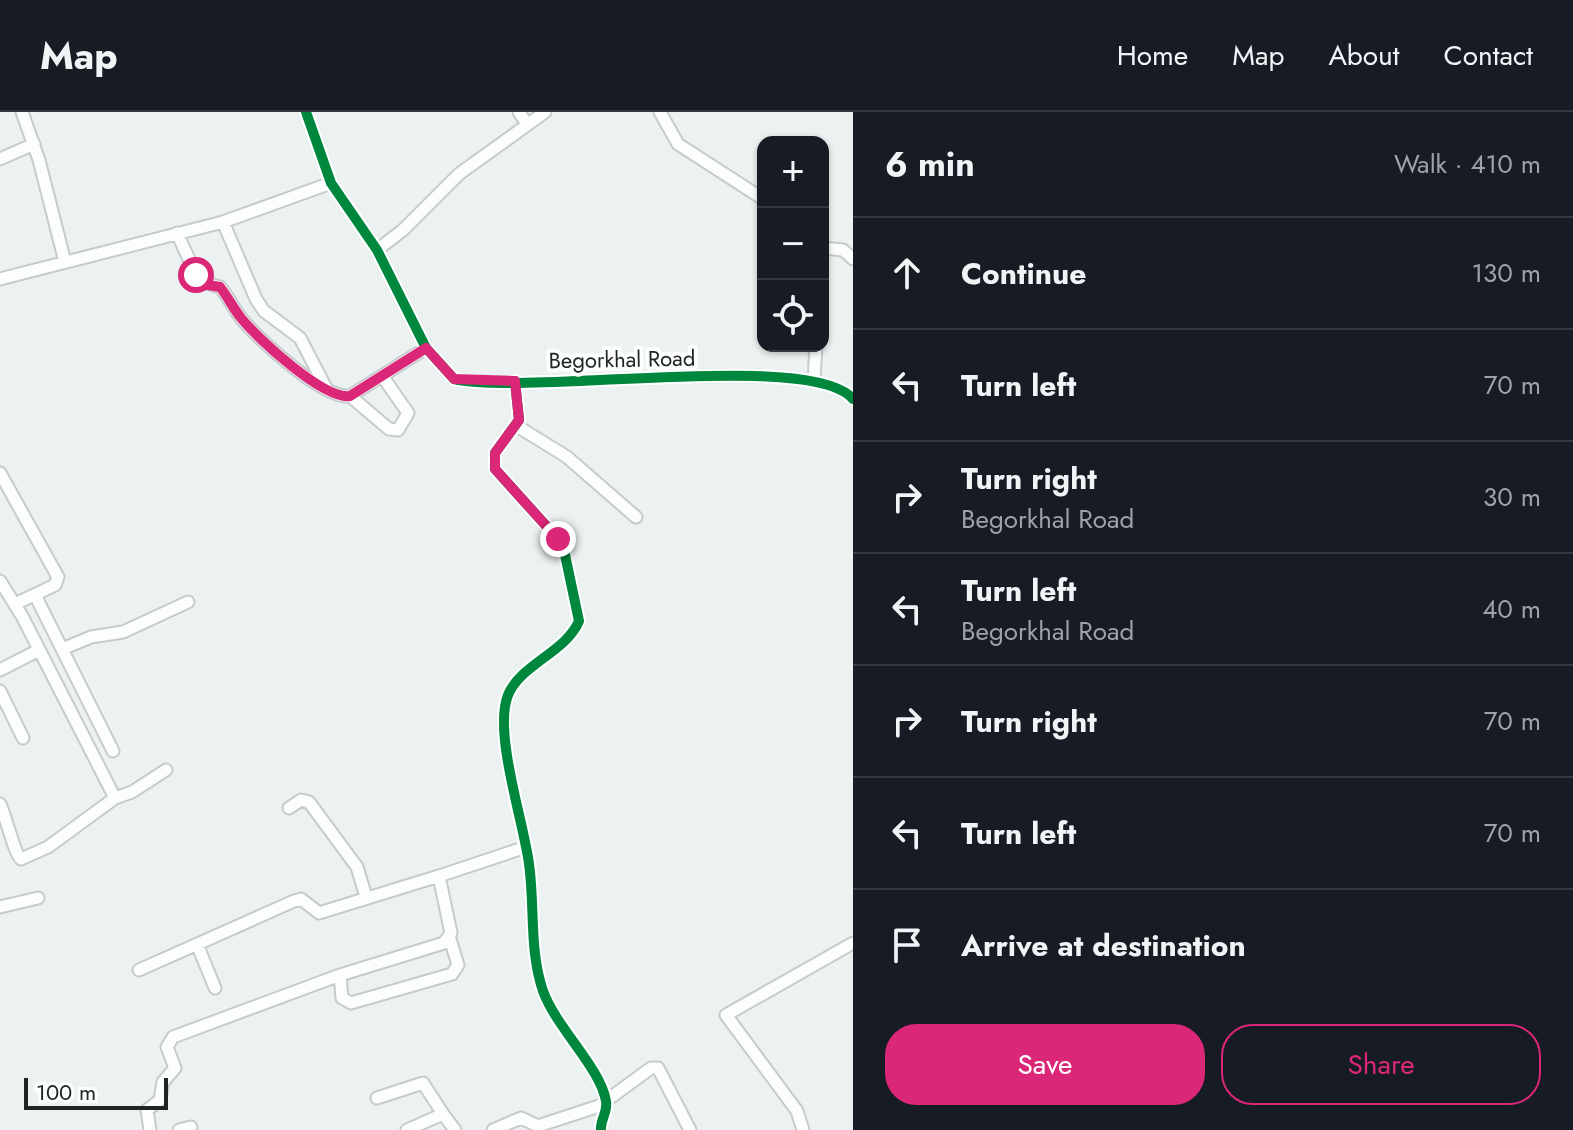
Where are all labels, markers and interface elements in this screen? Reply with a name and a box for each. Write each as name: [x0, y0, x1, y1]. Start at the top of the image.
text: Map: [40, 28, 118, 83]
text: Home: [1117, 35, 1188, 76]
text: Map: [1232, 35, 1284, 76]
text: About: [1328, 35, 1400, 76]
text: Contact: [1444, 35, 1533, 76]
map controls: [757, 136, 829, 352]
button: +: [757, 136, 829, 208]
text: 6 min: [885, 140, 975, 189]
text: Walk · 410 m: [1394, 145, 1541, 183]
button: −: [757, 208, 829, 280]
icon: ahead: [885, 251, 929, 295]
text: Continue: [961, 252, 1087, 295]
text: 130 m: [1471, 254, 1541, 292]
route start: [178, 257, 214, 293]
button: locate: [757, 280, 829, 352]
street label: Begorkhal Road: [548, 342, 696, 376]
icon: left: [885, 363, 929, 407]
text: Turn left: [961, 364, 1076, 407]
text: 70 m: [1484, 366, 1541, 404]
text: Turn right: [961, 457, 1097, 500]
icon: right: [885, 475, 929, 519]
text: 30 m: [1483, 478, 1541, 516]
text: Begorkhal Road: [961, 500, 1134, 538]
route end: [540, 521, 576, 557]
text: Turn left: [961, 569, 1076, 612]
icon: left: [885, 587, 929, 631]
text: 40 m: [1482, 590, 1541, 628]
text: Begorkhal Road: [961, 612, 1134, 650]
icon: right: [885, 699, 929, 743]
text: Turn right: [961, 700, 1097, 743]
text: 70 m: [1484, 702, 1541, 740]
icon: left: [885, 811, 929, 855]
text: Turn left: [961, 812, 1076, 855]
text: 70 m: [1484, 814, 1541, 852]
icon: arrive: [885, 923, 929, 967]
text: Arrive at destination: [961, 924, 1246, 967]
button: Save: [885, 1024, 1205, 1105]
button: Share: [1221, 1024, 1541, 1105]
scale bar: [24, 1074, 168, 1110]
text: 100 m: [36, 1076, 96, 1108]

